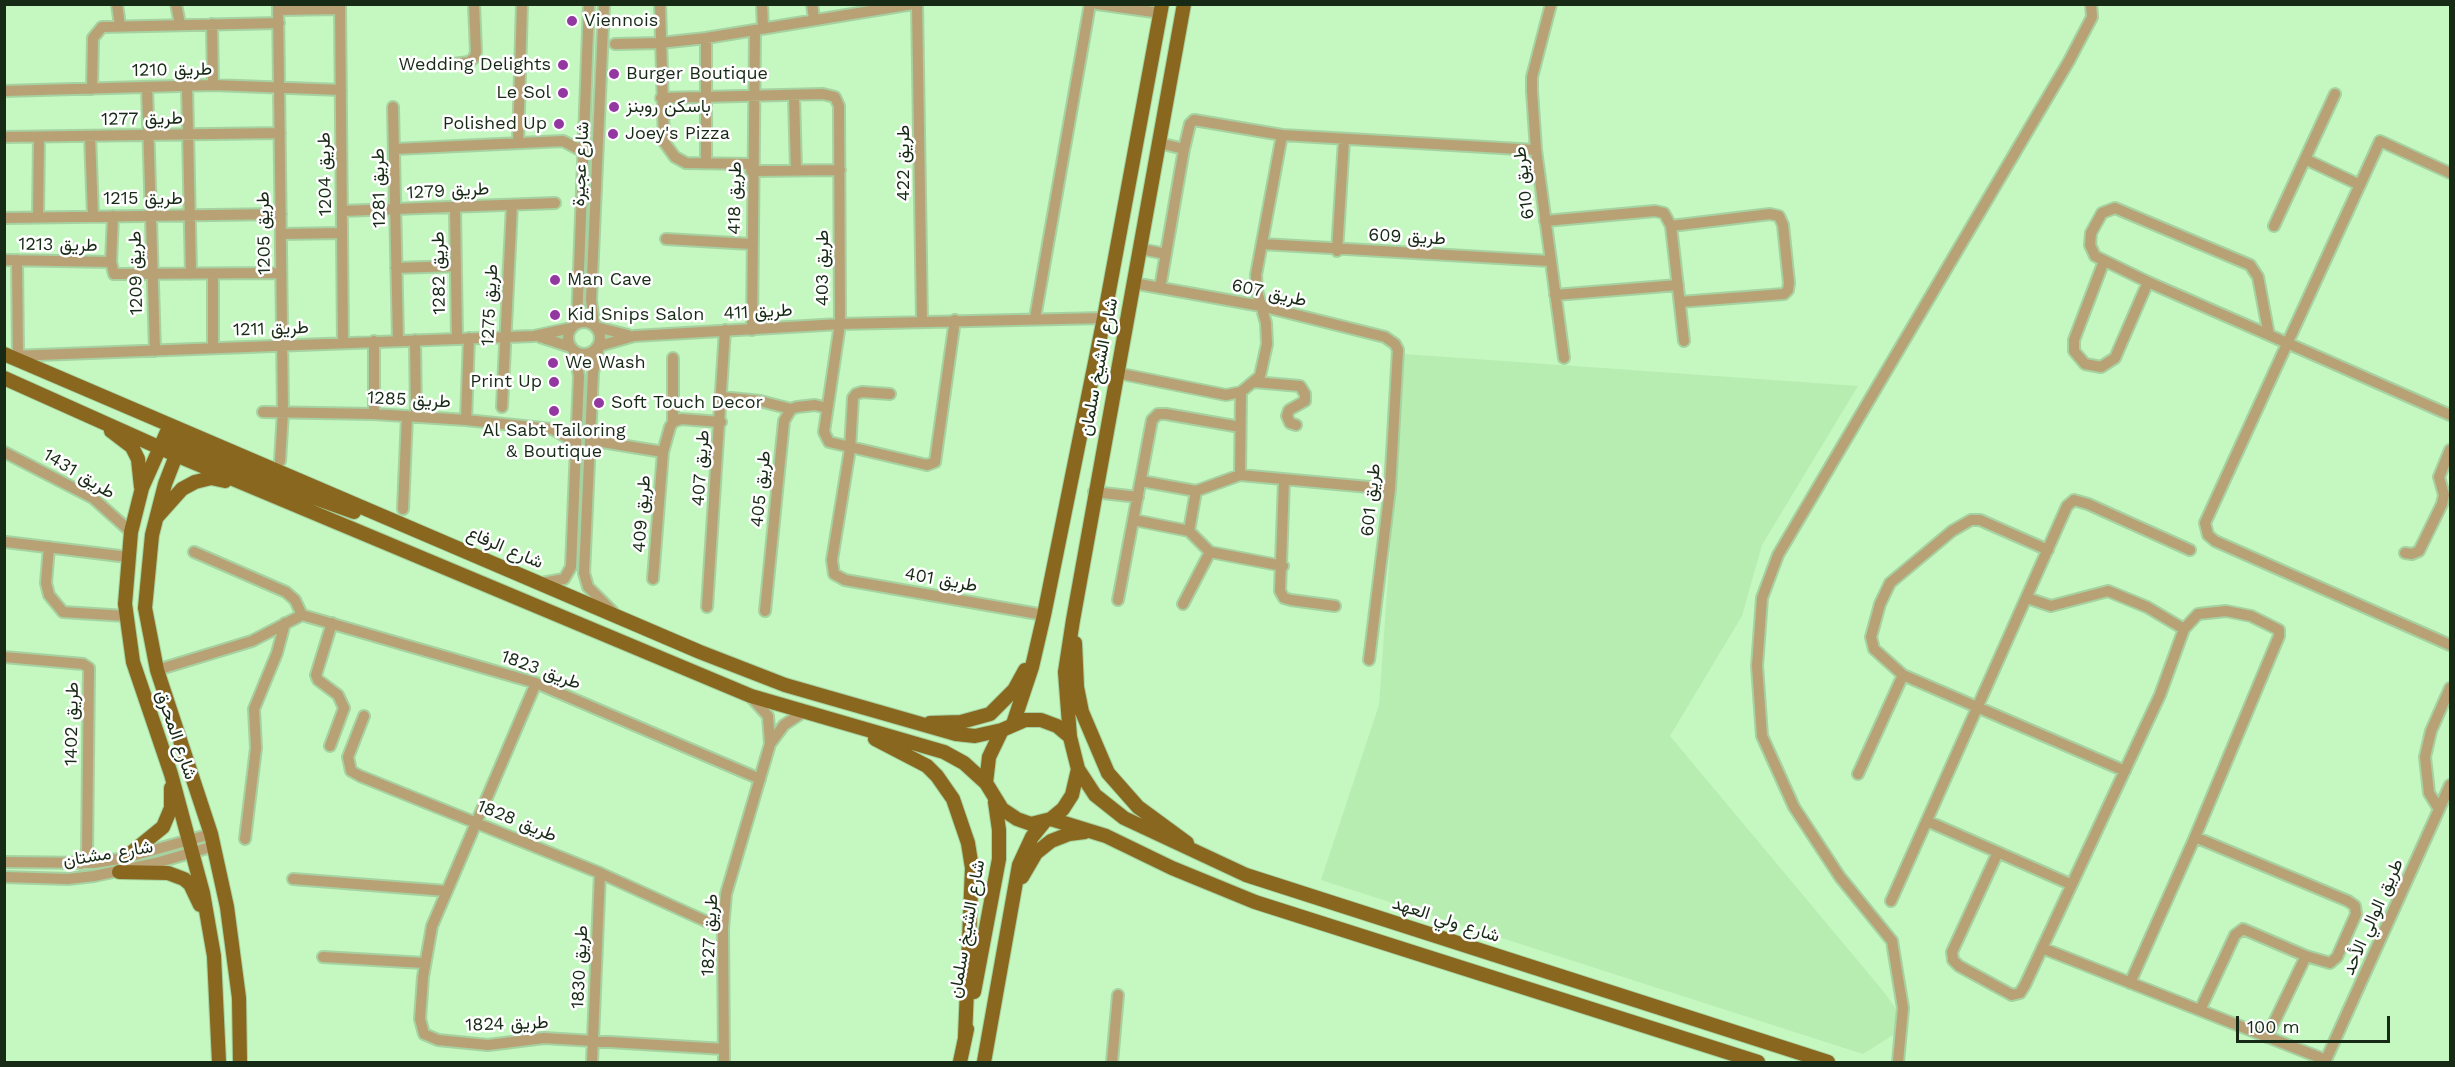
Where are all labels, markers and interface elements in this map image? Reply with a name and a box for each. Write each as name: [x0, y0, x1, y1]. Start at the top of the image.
place label: Viennois: [584, 10, 658, 32]
marker: Viennois: [565, 14, 579, 28]
place label: Wedding Delights: [398, 54, 551, 76]
marker: Wedding Delights: [556, 58, 570, 72]
street label: طريق 1210: [132, 59, 212, 81]
place label: Burger Boutique: [626, 63, 768, 85]
marker: Burger Boutique: [607, 67, 621, 81]
place label: Le Sol: [496, 82, 551, 104]
marker: Le Sol: [556, 86, 570, 100]
place label: باسكن روبنز: [626, 96, 711, 118]
marker: باسكن روبنز: [607, 100, 621, 114]
street label: طريق 1277: [101, 107, 183, 131]
place label: Polished Up: [443, 113, 547, 135]
marker: Polished Up: [552, 117, 566, 131]
street label: شارع عجيرة: [568, 121, 594, 207]
place label: Joey's Pizza: [625, 123, 730, 145]
street label: طريق 422: [893, 125, 915, 201]
marker: Joey's Pizza: [606, 127, 620, 141]
street label: طريق 1204: [313, 132, 337, 216]
street label: طريق 610: [1509, 145, 1539, 221]
street label: طريق 1281: [368, 148, 390, 228]
street label: طريق 418: [724, 161, 746, 235]
street label: طريق 1279: [406, 178, 490, 204]
street label: طريق 1215: [103, 188, 183, 210]
street label: طريق 1205: [252, 191, 276, 275]
street label: طريق 609: [1368, 224, 1446, 250]
street label: طريق 403: [812, 230, 834, 306]
street label: طريق 1209: [124, 231, 148, 315]
street label: طريق 1282: [427, 231, 451, 315]
street label: طريق 1213: [18, 234, 98, 256]
street label: طريق 1275: [477, 263, 503, 347]
place label: Man Cave: [567, 269, 652, 291]
marker: Man Cave: [548, 273, 562, 287]
street label: طريق 607: [1229, 275, 1309, 311]
street label: شارع الشيخ سلمان: [1075, 296, 1123, 438]
street label: طريق 411: [723, 299, 793, 325]
place label: Kid Snips Salon: [567, 304, 704, 326]
marker: Kid Snips Salon: [548, 308, 562, 322]
street label: طريق 1211: [233, 317, 309, 341]
place label: We Wash: [565, 352, 646, 374]
marker: We Wash: [546, 356, 560, 370]
place label: Print Up: [470, 371, 542, 393]
marker: Print Up: [547, 375, 561, 389]
street label: طريق 1285: [367, 387, 451, 413]
place label: Soft Touch Decor: [611, 392, 763, 414]
marker: Soft Touch Decor: [592, 396, 606, 410]
marker: Al Sabt Tailoring & Boutique: [547, 404, 561, 418]
place label: Al Sabt Tailoring & Boutique: [482, 420, 626, 462]
street label: طريق 407: [688, 429, 714, 507]
street label: طريق 1431: [39, 444, 119, 504]
street label: طريق 405: [746, 450, 776, 528]
street label: طريق 601: [1356, 462, 1386, 538]
street label: طريق 409: [629, 475, 655, 553]
street label: شارع الرفاع: [464, 522, 546, 574]
street label: طريق 401: [903, 563, 979, 597]
street label: طريق 1823: [498, 646, 584, 694]
street label: طريق 1402: [60, 682, 84, 766]
street label: شارع المحرق: [151, 687, 201, 783]
street label: طريق 1828: [474, 795, 560, 847]
street label: شارع مشتان: [61, 836, 155, 872]
street label: طريق الوالي الأحد: [2338, 856, 2408, 978]
street label: شارع الشيخ سلمان: [944, 858, 990, 1000]
street label: شارع ولي العهد: [1390, 892, 1502, 948]
street label: طريق 1827: [697, 893, 723, 977]
street label: طريق 1830: [567, 925, 593, 1009]
scale bar: [2239, 1004, 2394, 1042]
street label: طريق 1824: [465, 1012, 549, 1036]
text: 100 m: [2247, 1016, 2300, 1037]

